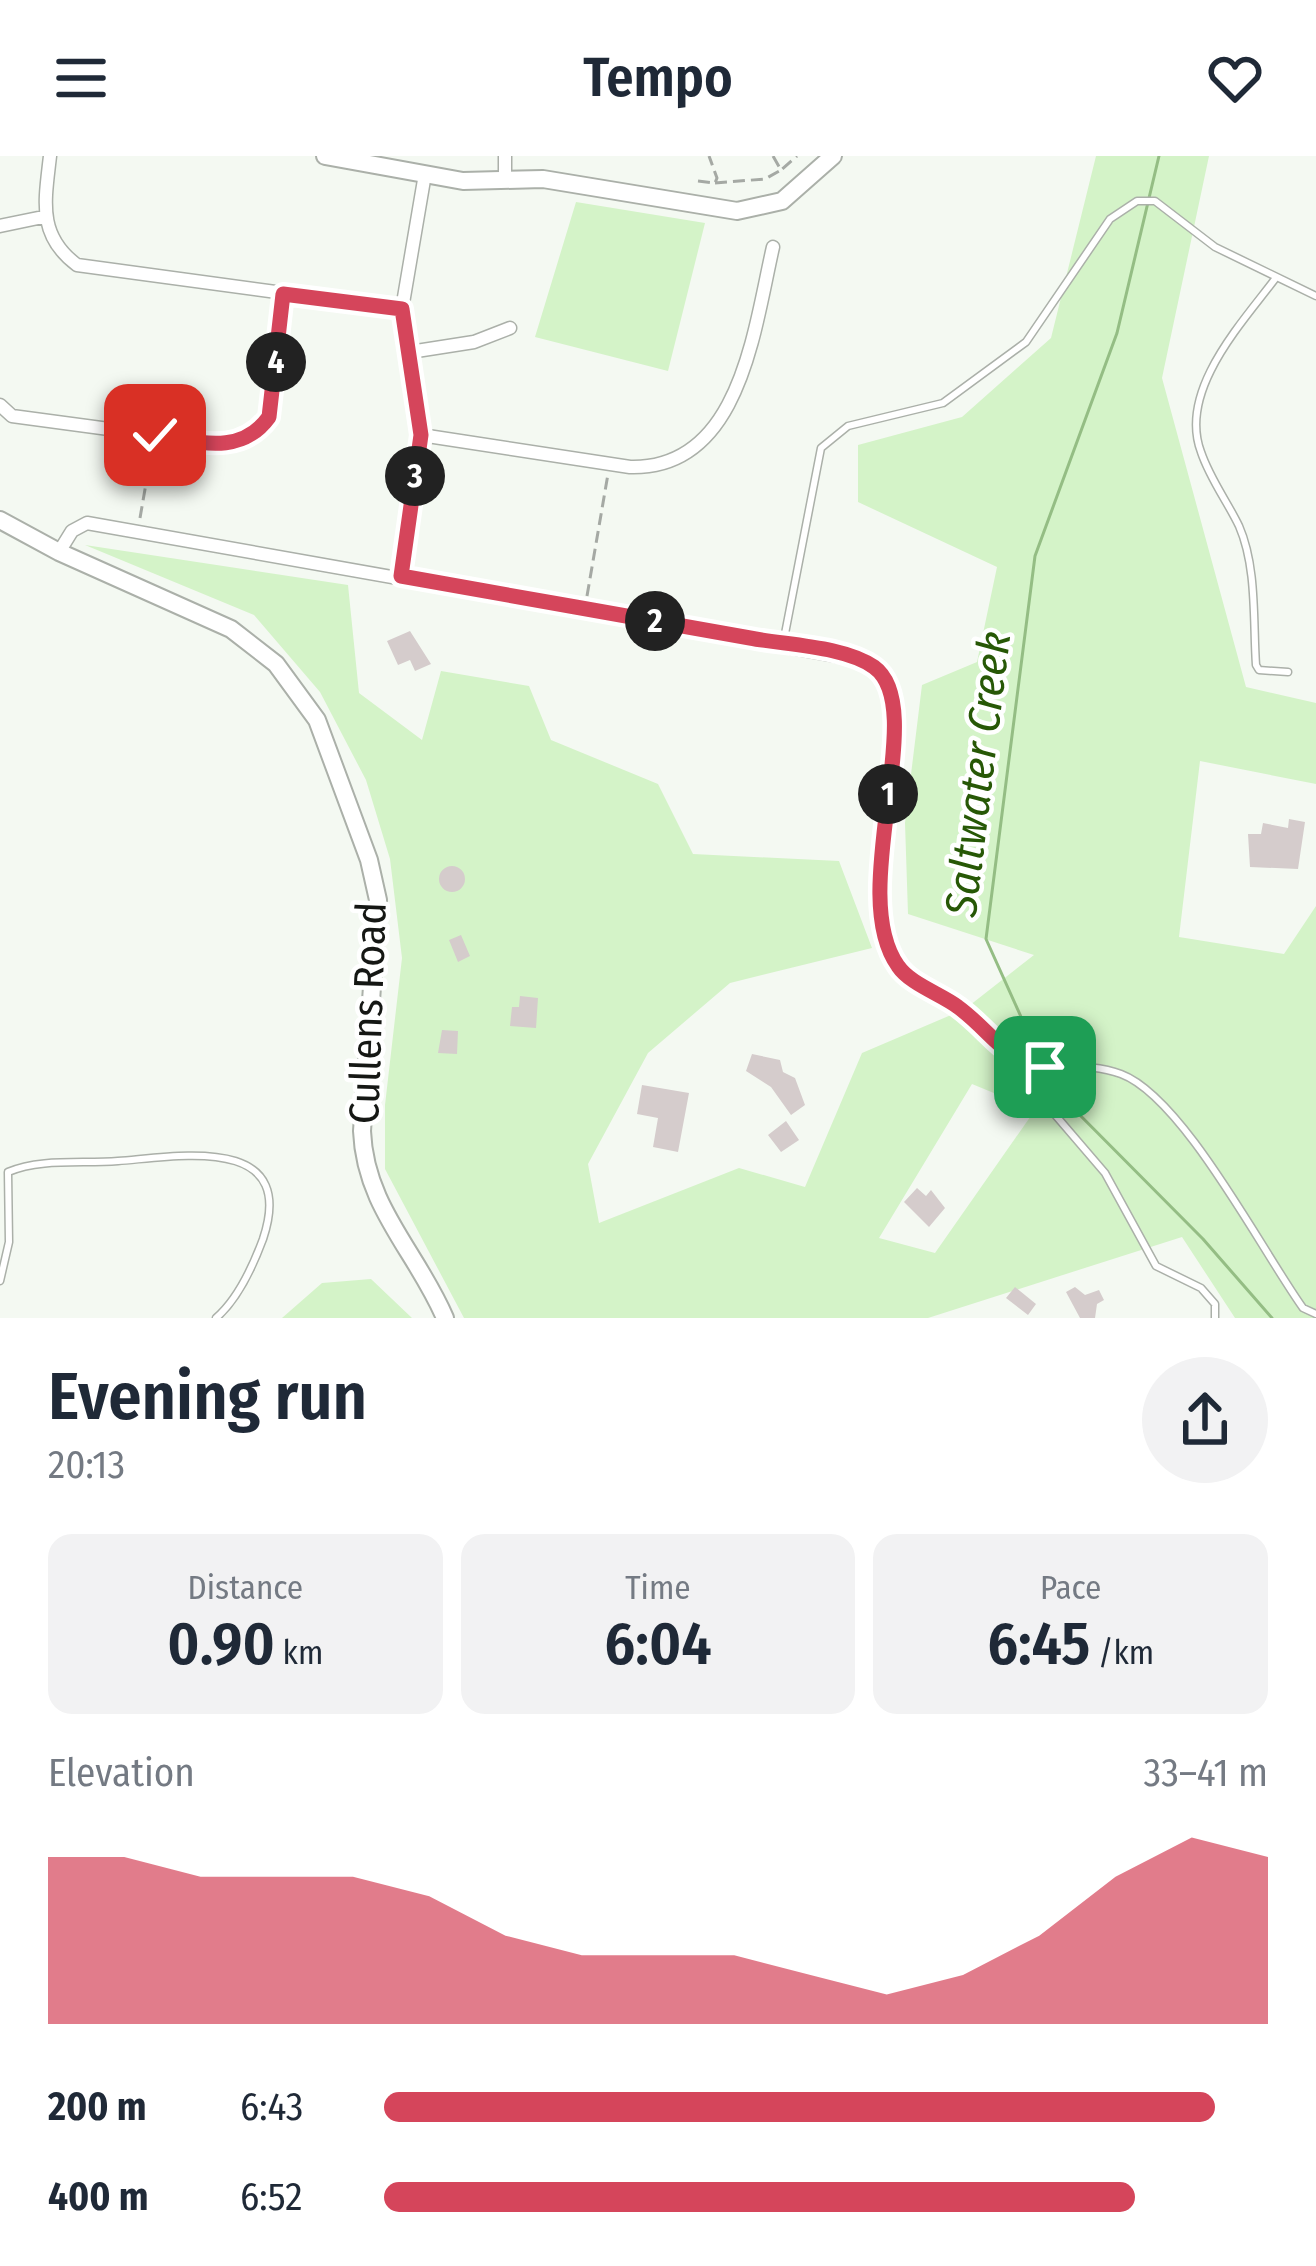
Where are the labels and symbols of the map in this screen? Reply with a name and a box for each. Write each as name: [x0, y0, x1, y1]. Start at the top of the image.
pin: 4: [246, 332, 306, 392]
pin: [104, 384, 206, 486]
pin: 3: [385, 446, 445, 506]
pin: 2: [625, 591, 685, 651]
water label: Saltwater Creek: [934, 629, 1022, 920]
pin: 1: [858, 764, 918, 824]
street label: Cullens Road: [339, 901, 397, 1125]
pin: [994, 1016, 1096, 1118]

